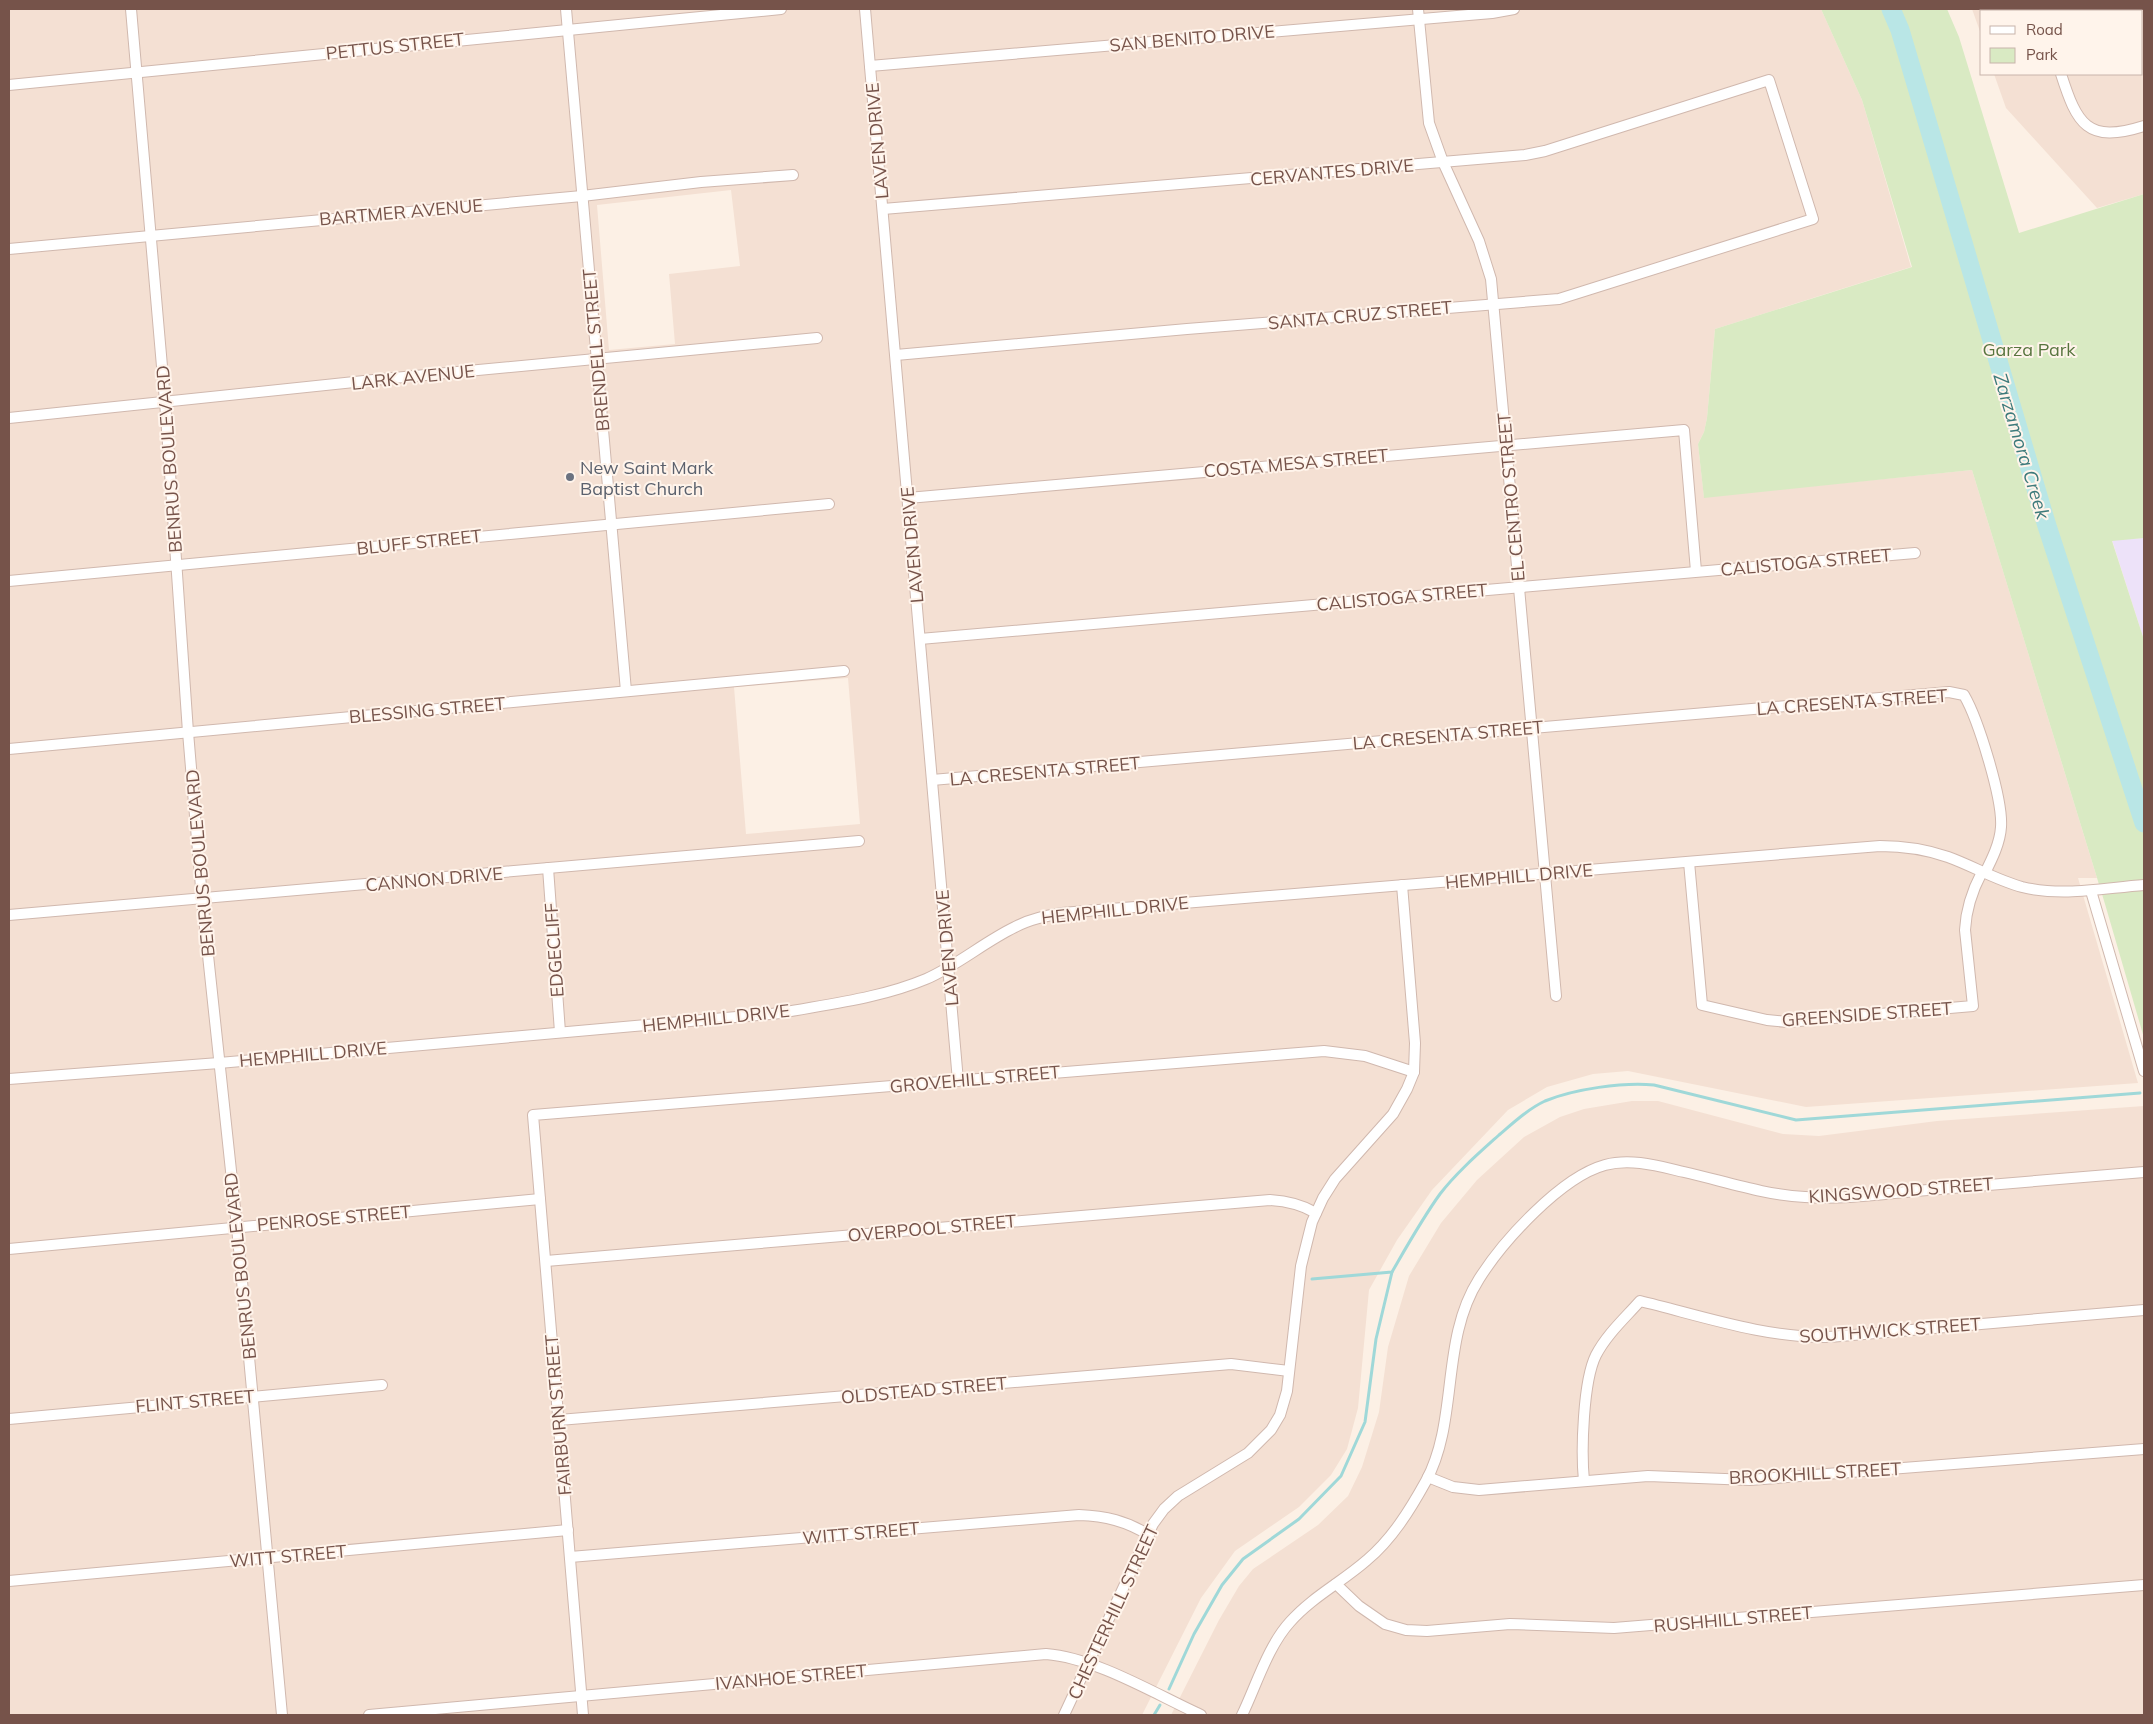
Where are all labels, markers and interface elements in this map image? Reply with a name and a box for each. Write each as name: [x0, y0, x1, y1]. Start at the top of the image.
legend: [1980, 10, 2143, 75]
street label: SAN BENITO DRIVE: [1108, 19, 1276, 57]
text: Road: [2026, 20, 2063, 39]
street label: PETTUS STREET: [325, 27, 466, 65]
text: Park: [2026, 45, 2058, 64]
street label: LAVEN DRIVE: [860, 82, 894, 200]
street label: CERVANTES DRIVE: [1249, 153, 1415, 191]
street label: BARTMER AVENUE: [318, 193, 484, 231]
street label: BRENDELL STREET: [577, 268, 615, 432]
street label: SANTA CRUZ STREET: [1267, 295, 1453, 335]
park label: Garza Park: [1982, 338, 2076, 361]
street label: LARK AVENUE: [350, 359, 476, 395]
street label: BENRUS BOULEVARD: [151, 364, 187, 554]
water label: Zarzamora Creek: [1988, 370, 2056, 523]
street label: EL CENTRO STREET: [1492, 412, 1530, 582]
street label: COSTA MESA STREET: [1203, 443, 1389, 483]
place label: New Saint Mark Baptist Church: [580, 456, 714, 500]
marker: New Saint Mark Baptist Church: [564, 471, 576, 483]
street label: LAVEN DRIVE: [895, 486, 929, 604]
street label: BLUFF STREET: [355, 524, 483, 560]
street label: CALISTOGA STREET: [1719, 543, 1893, 581]
street label: CALISTOGA STREET: [1315, 578, 1489, 616]
street label: LA CRESENTA STREET: [1756, 684, 1948, 720]
street label: BLESSING STREET: [348, 692, 506, 728]
street label: LA CRESENTA STREET: [1352, 715, 1544, 755]
street label: LA CRESENTA STREET: [949, 751, 1141, 791]
street label: BENRUS BOULEVARD: [180, 768, 220, 958]
street label: HEMPHILL DRIVE: [1444, 858, 1594, 894]
street label: CANNON DRIVE: [364, 862, 504, 896]
street label: LAVEN DRIVE: [930, 889, 964, 1007]
street label: HEMPHILL DRIVE: [1040, 891, 1190, 929]
street label: EDGECLIFF: [539, 902, 569, 998]
street label: GREENSIDE STREET: [1781, 997, 1953, 1031]
street label: HEMPHILL DRIVE: [641, 999, 791, 1037]
street label: HEMPHILL DRIVE: [238, 1036, 388, 1072]
street label: GROVEHILL STREET: [889, 1060, 1061, 1098]
street label: BENRUS BOULEVARD: [219, 1171, 261, 1361]
street label: KINGSWOOD STREET: [1808, 1172, 1994, 1208]
street label: PENROSE STREET: [256, 1200, 412, 1236]
street label: OVERPOOL STREET: [847, 1209, 1017, 1247]
street label: SOUTHWICK STREET: [1798, 1312, 1982, 1348]
street label: FAIRBURN STREET: [539, 1333, 576, 1496]
street label: OLDSTEAD STREET: [840, 1371, 1008, 1409]
street label: FLINT STREET: [134, 1384, 256, 1418]
street label: BROOKHILL STREET: [1728, 1457, 1902, 1489]
street label: WITT STREET: [802, 1516, 921, 1550]
street label: CHESTERHILL STREET: [1062, 1521, 1164, 1703]
street label: WITT STREET: [229, 1539, 348, 1573]
street label: RUSHHILL STREET: [1653, 1601, 1814, 1637]
street label: IVANHOE STREET: [714, 1659, 868, 1695]

